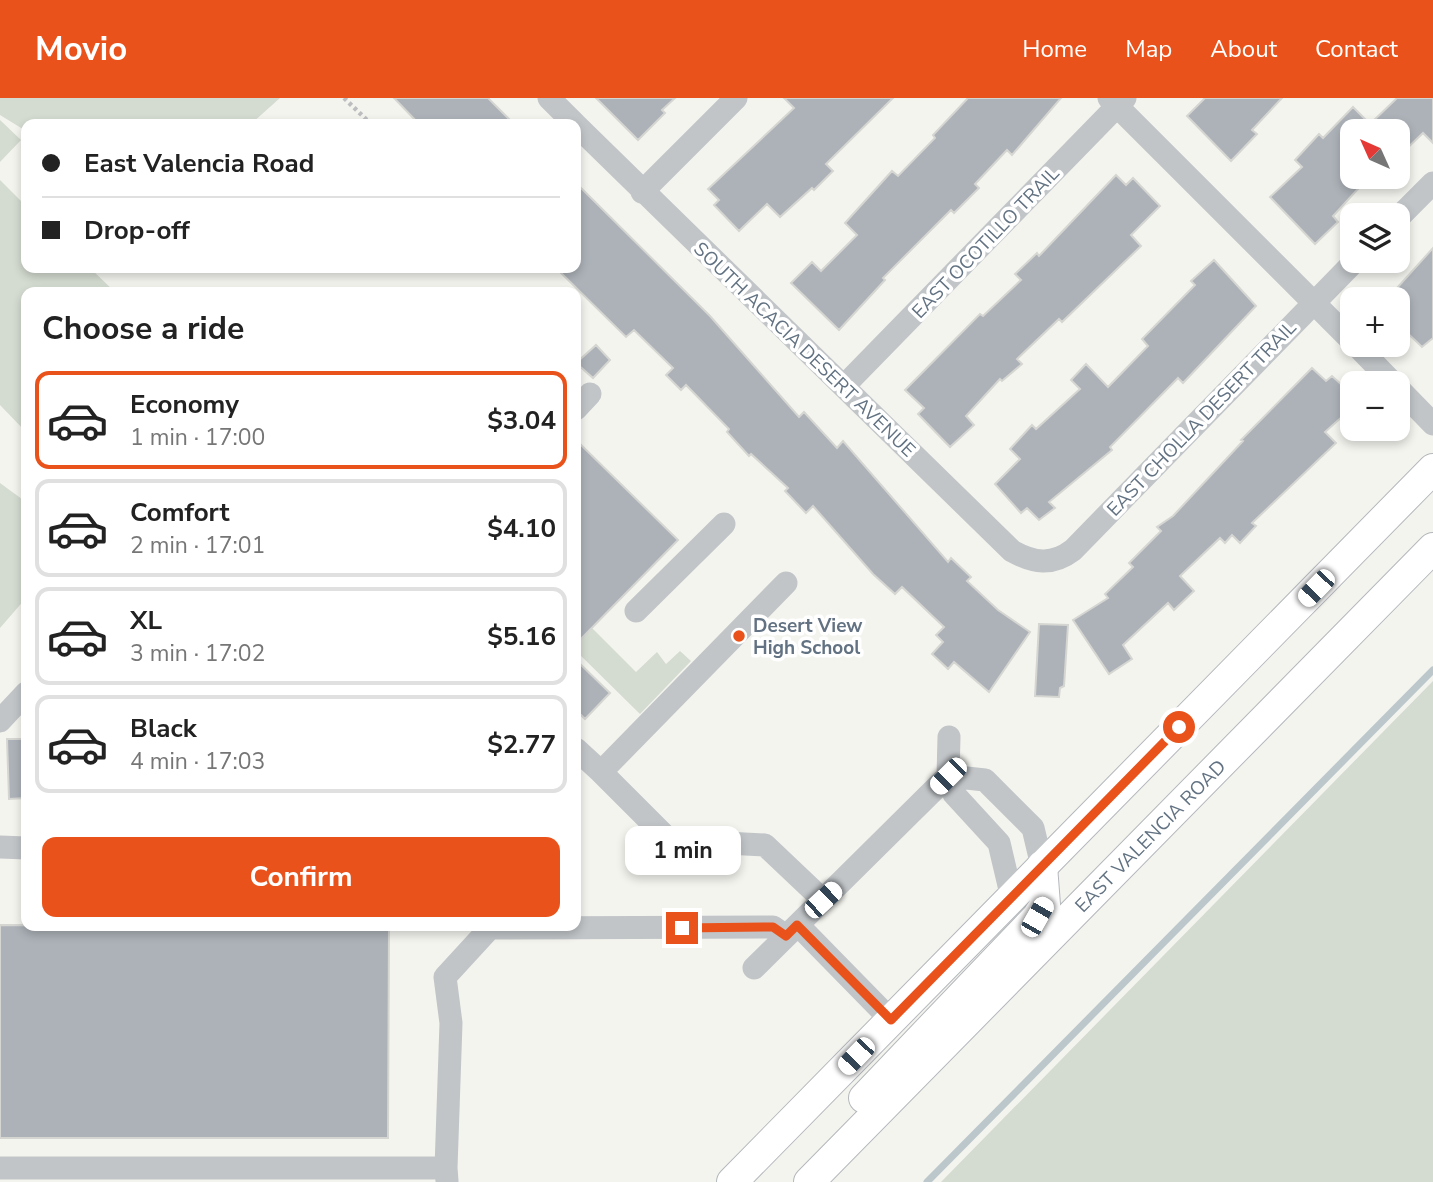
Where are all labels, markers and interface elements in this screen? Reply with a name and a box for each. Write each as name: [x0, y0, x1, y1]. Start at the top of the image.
text: Movio: [35, 27, 127, 72]
text: Home: [1022, 33, 1087, 65]
text: Map: [1125, 33, 1172, 65]
text: About: [1210, 33, 1277, 65]
text: Contact: [1315, 33, 1398, 65]
north arrow: [1340, 119, 1410, 189]
map controls: [1340, 119, 1410, 441]
text: East Valencia Road: [84, 146, 314, 181]
street label: EAST OCOTILLO TRAIL: [906, 161, 1066, 324]
button: layers: [1340, 203, 1410, 273]
text: Drop-off: [84, 213, 190, 248]
street label: SOUTH ACACIA DESERT AVENUE: [688, 236, 921, 463]
button: +: [1340, 287, 1410, 357]
text: Choose a ride: [42, 307, 244, 350]
street label: EAST CHOLLA DESERT TRAIL: [1101, 315, 1303, 522]
button: −: [1340, 371, 1410, 441]
text: Economy: [130, 387, 239, 422]
icon: car: [46, 389, 109, 452]
text: $3.04: [487, 403, 556, 438]
text: 1 min · 17:00: [130, 422, 265, 453]
text: Comfort: [130, 495, 230, 530]
icon: car: [46, 497, 109, 560]
text: $4.10: [487, 511, 556, 546]
text: 2 min · 17:01: [130, 530, 265, 561]
car: [1294, 566, 1339, 610]
text: XL: [130, 603, 162, 638]
icon: car: [46, 605, 109, 668]
place label: Desert View High School: [753, 613, 863, 661]
text: $5.16: [487, 619, 556, 654]
marker: Desert View High School: [731, 628, 747, 644]
text: 3 min · 17:02: [130, 638, 265, 669]
text: Black: [130, 711, 197, 746]
route start: [1163, 711, 1195, 743]
icon: car: [46, 713, 109, 776]
text: $2.77: [487, 727, 556, 762]
text: 4 min · 17:03: [130, 746, 265, 777]
car: [926, 754, 971, 798]
street label: EAST VALENCIA ROAD: [1069, 754, 1232, 919]
callout: 1 min: [624, 826, 740, 876]
text: 1 min: [653, 835, 713, 866]
button: Confirm: [42, 837, 560, 917]
car: [801, 878, 846, 922]
car: [1018, 894, 1057, 940]
route end: [666, 912, 698, 944]
car: [834, 1034, 879, 1078]

